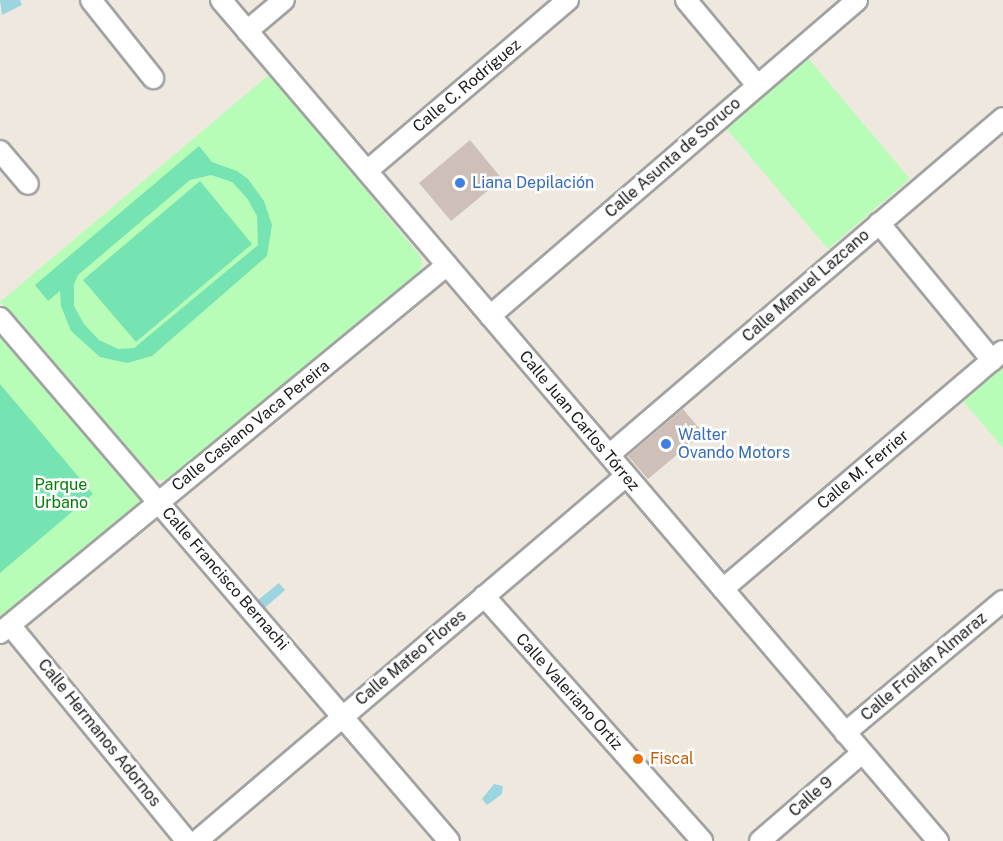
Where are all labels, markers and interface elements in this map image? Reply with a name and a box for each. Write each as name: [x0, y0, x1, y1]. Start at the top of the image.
street label: Calle C. Rodríguez: [409, 35, 525, 137]
street label: Calle Asunta de Soruco: [601, 94, 745, 222]
place label: Liana Depilación: [472, 173, 594, 193]
marker: Liana Depilación: [453, 176, 467, 190]
street label: Calle Manuel Lazcano: [738, 226, 874, 346]
street label: Calle Juan Carlos Tórrez: [515, 347, 643, 495]
street label: Calle Casiano Vaca Pereira: [168, 356, 334, 496]
place label: Walter Ovando Motors: [678, 425, 790, 463]
street label: Calle M. Ferrier: [813, 426, 913, 514]
marker: Walter Ovando Motors: [659, 437, 673, 451]
park label: Parque Urbano: [34, 475, 88, 513]
street label: Calle Francisco Bernachi: [158, 503, 292, 655]
street label: Calle Mateo Flores: [352, 606, 470, 710]
street label: Calle Froilán Almaraz: [857, 609, 991, 725]
street label: Calle Valeriano Ortiz: [511, 629, 627, 755]
street label: Calle Hermanos Adornos: [34, 655, 164, 811]
place label: Fiscal: [650, 749, 694, 769]
marker: Fiscal: [631, 752, 645, 766]
street label: Calle 9: [785, 773, 837, 821]

